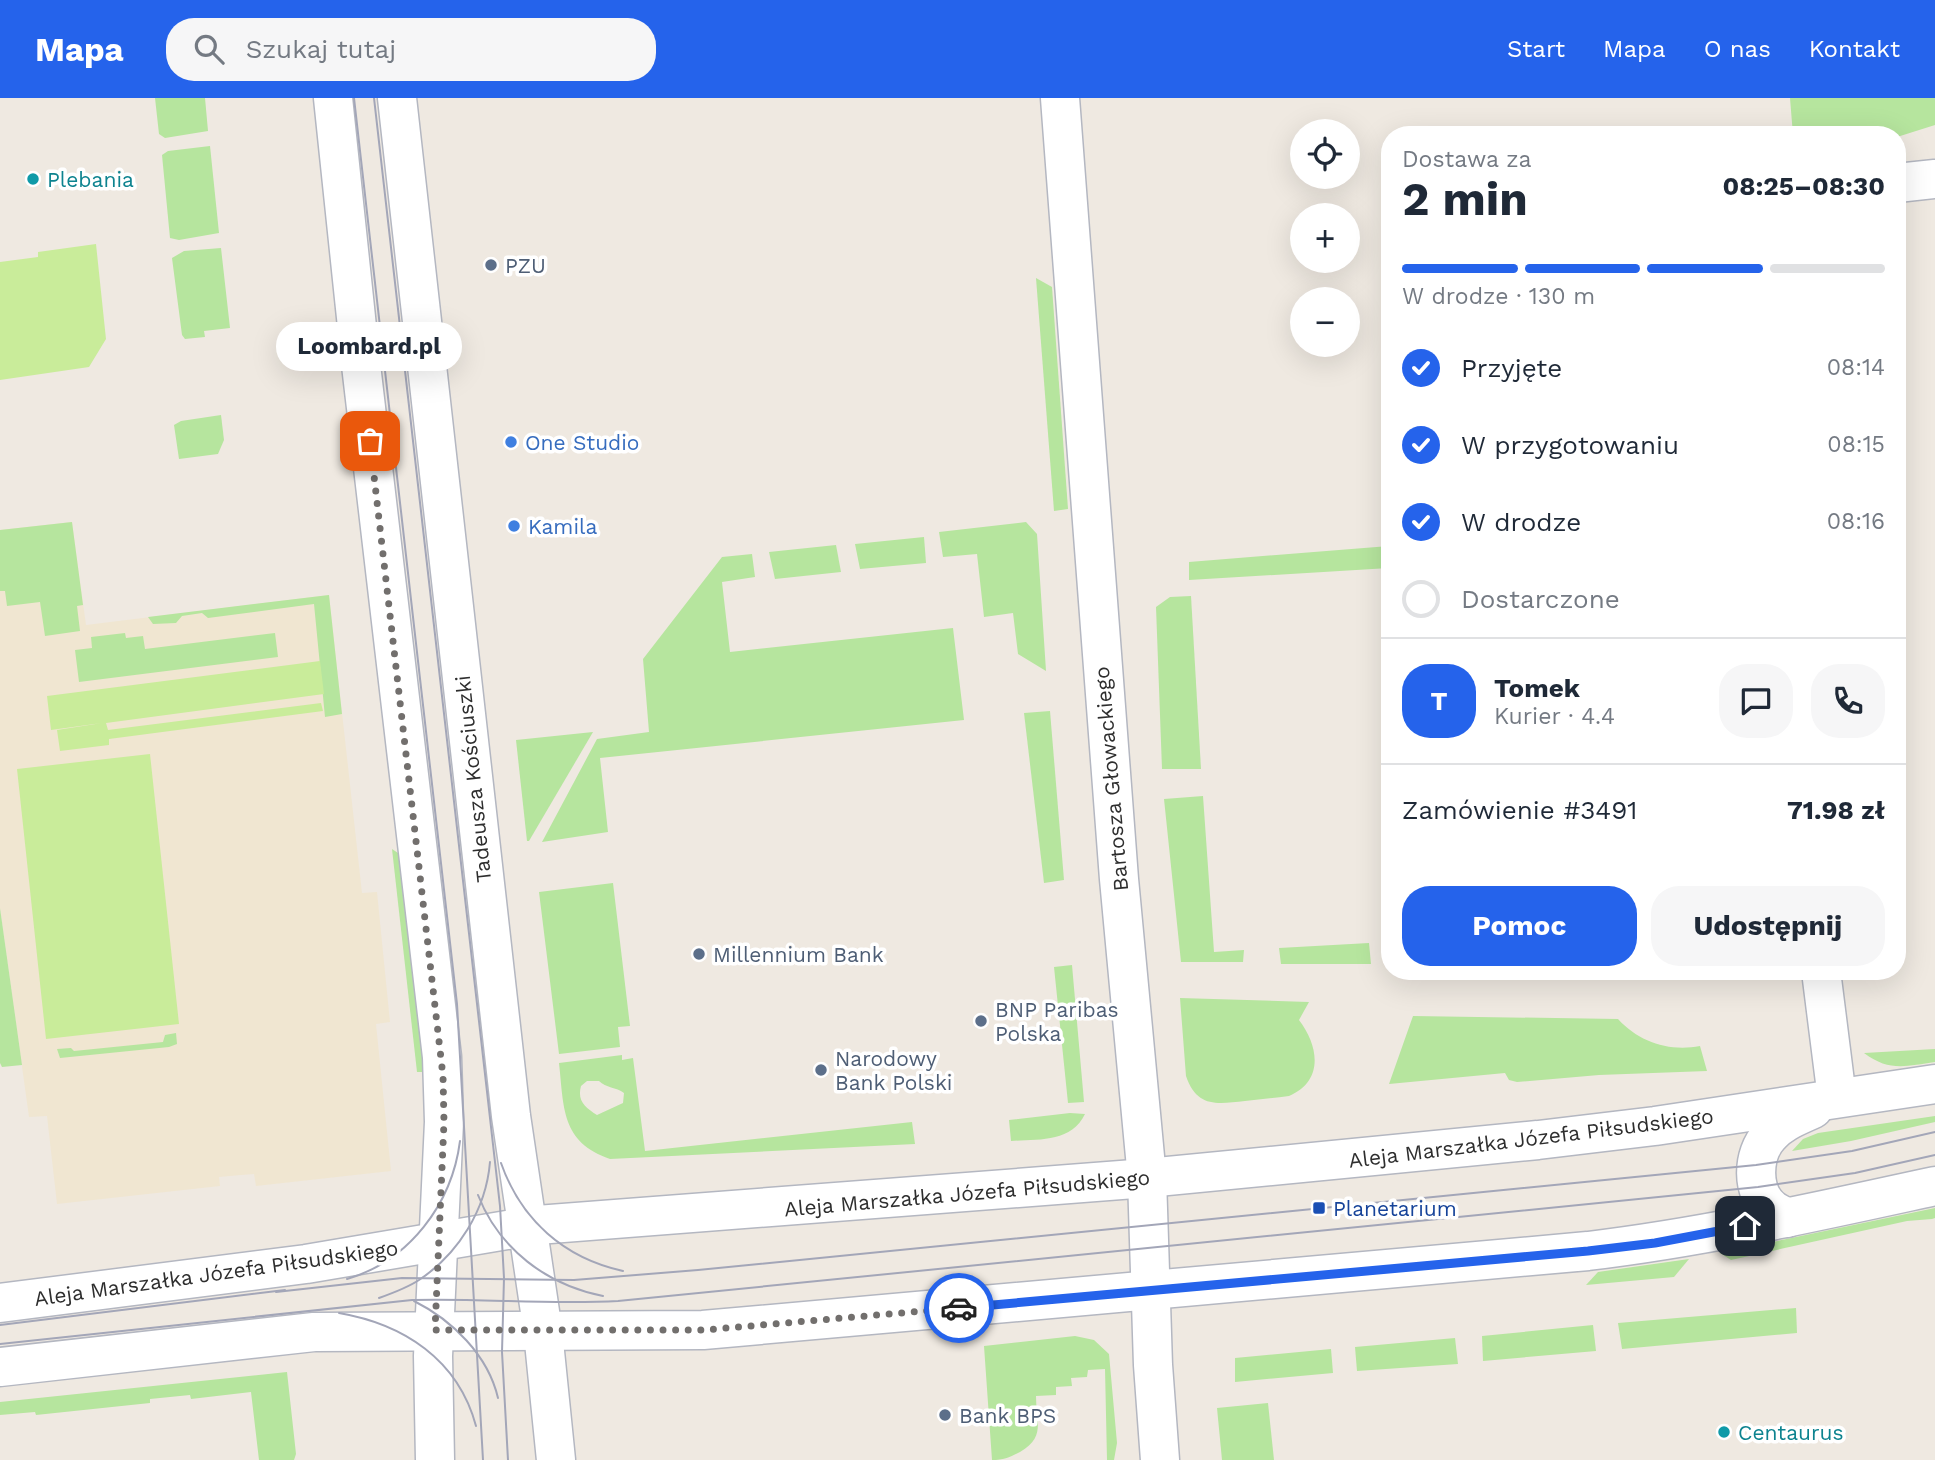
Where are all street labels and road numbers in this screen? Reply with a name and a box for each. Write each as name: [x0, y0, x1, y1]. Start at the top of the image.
street label: Bartosza Głowackiego: [1089, 666, 1133, 892]
street label: Tadeusza Kościuszki: [450, 674, 496, 884]
street label: Aleja Marszałka Józefa Piłsudskiego: [1347, 1103, 1715, 1173]
street label: Aleja Marszałka Józefa Piłsudskiego: [783, 1165, 1151, 1221]
street label: Aleja Marszałka Józefa Piłsudskiego: [32, 1235, 400, 1311]

